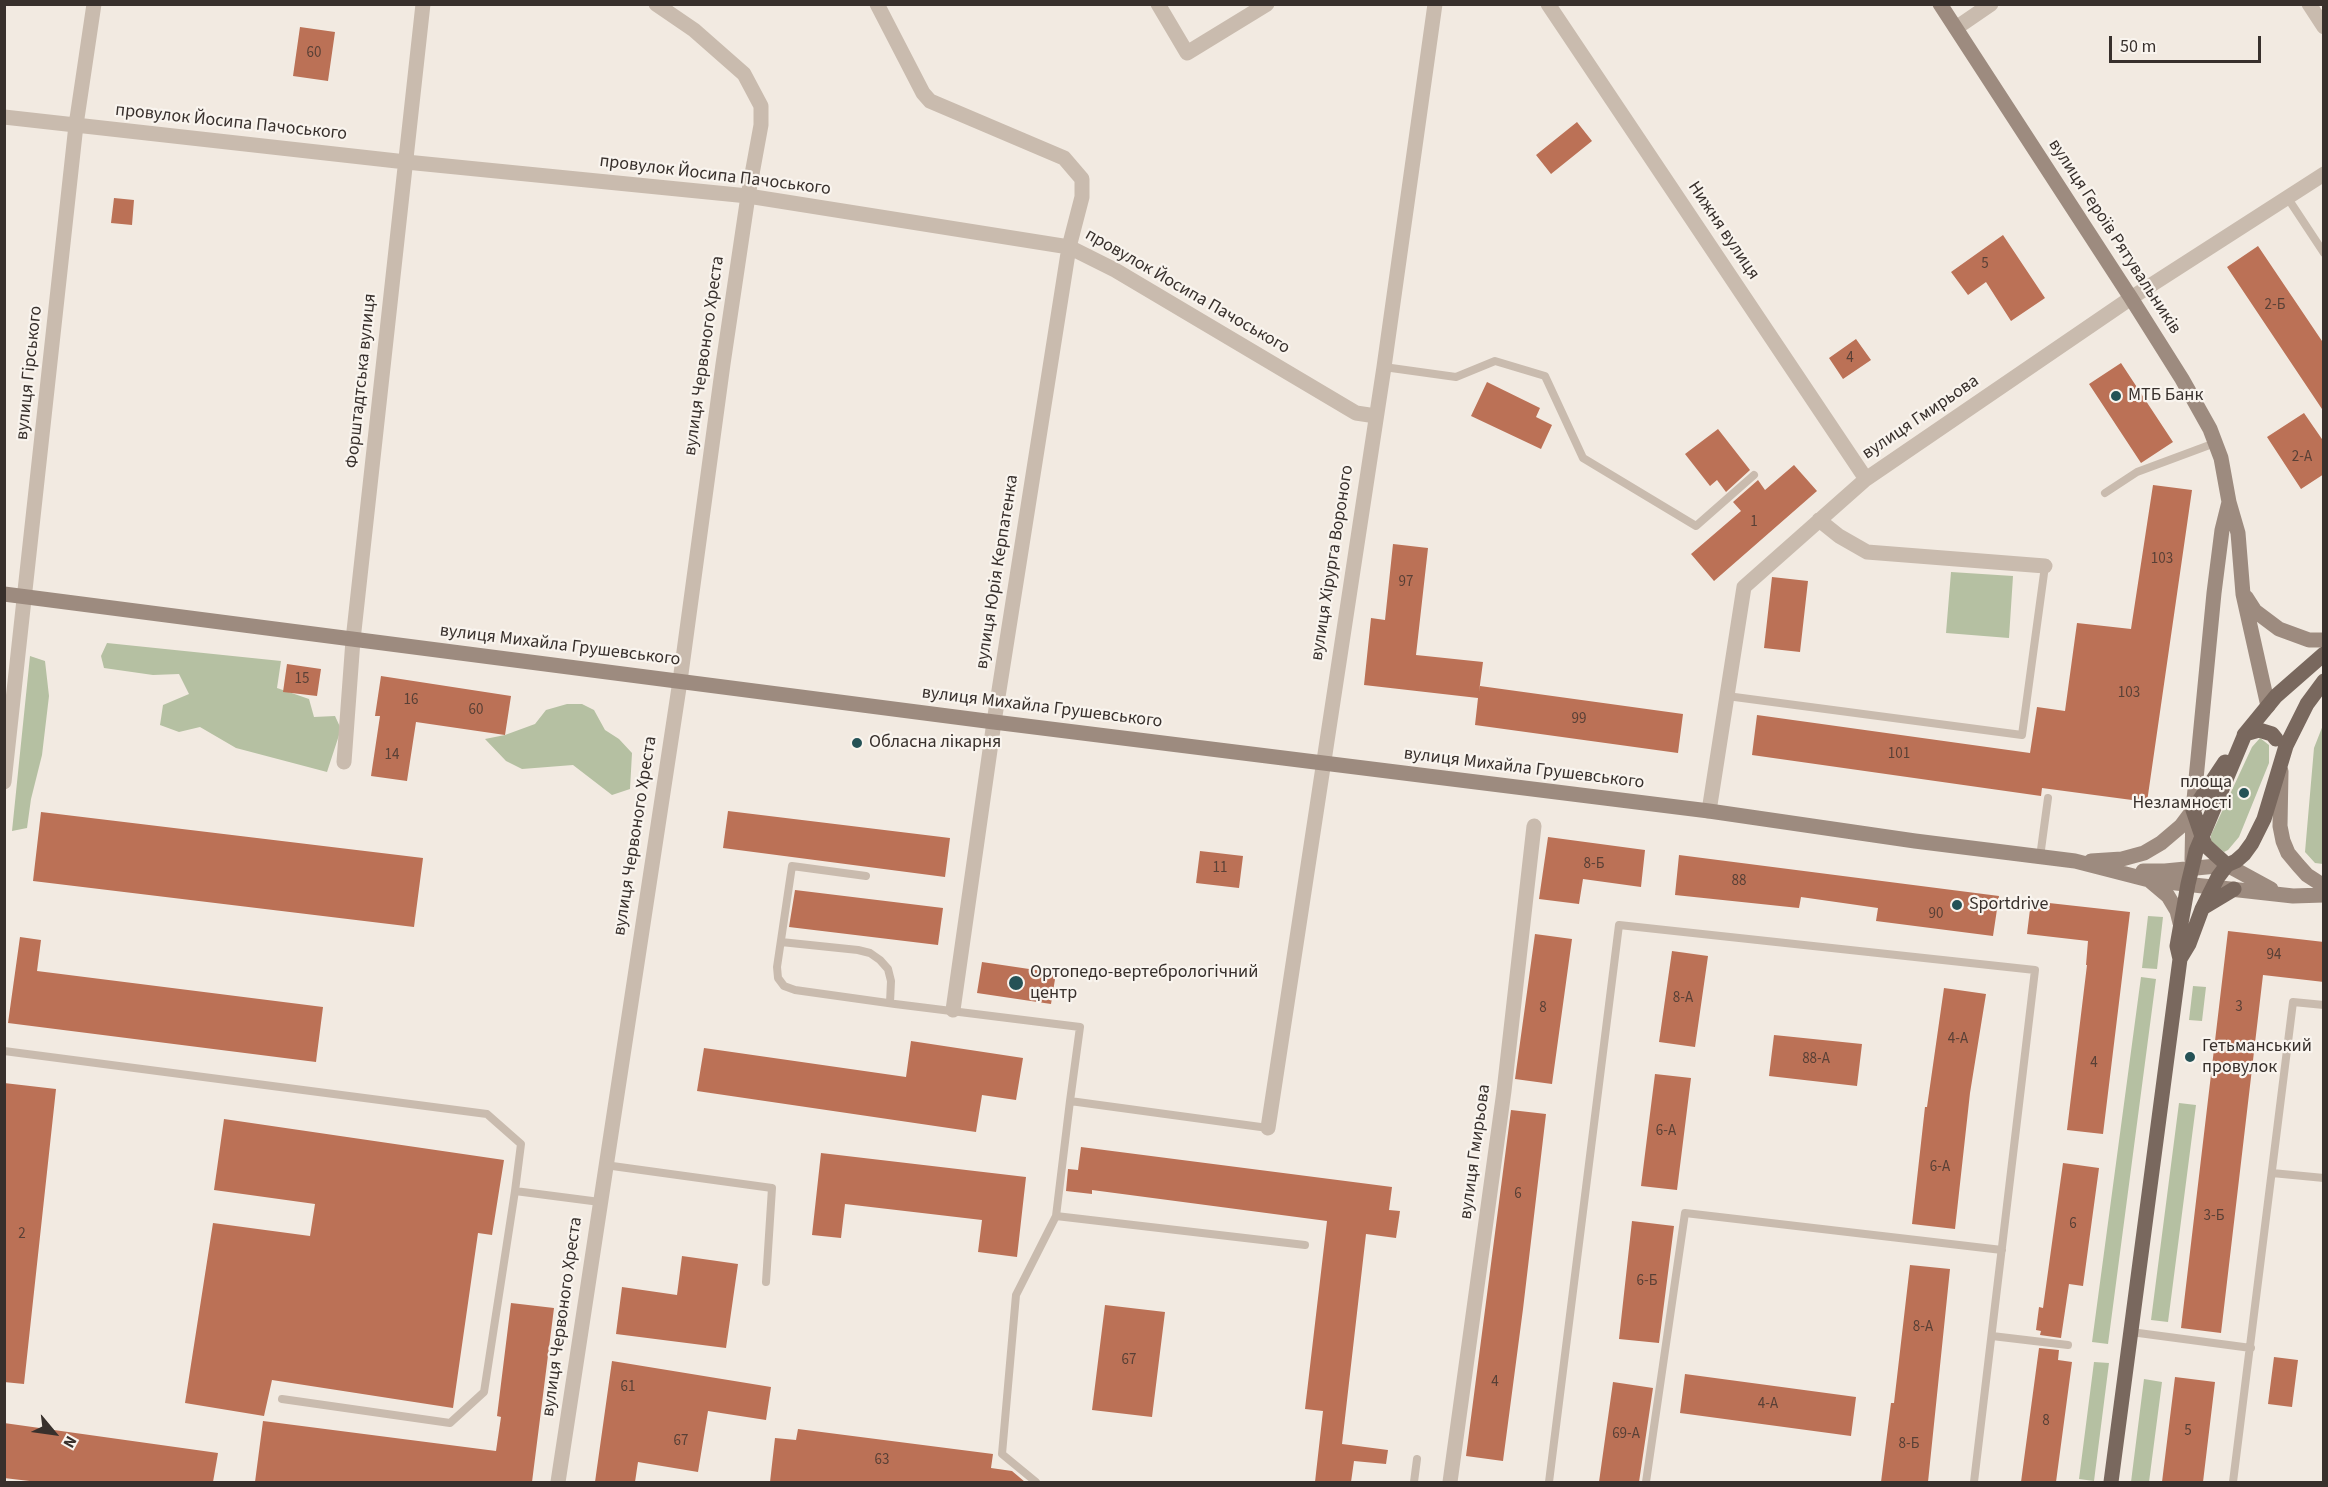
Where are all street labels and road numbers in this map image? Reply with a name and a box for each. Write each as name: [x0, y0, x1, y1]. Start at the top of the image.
street label: провулок Йосипа Пачоського: [114, 100, 348, 146]
street label: вулиця Героїв Рятувальників: [2043, 135, 2185, 339]
street label: провулок Йосипа Пачоського: [598, 151, 832, 201]
street label: Нижня вулиця: [1682, 178, 1764, 284]
street label: провулок Йосипа Пачоського: [1081, 224, 1293, 360]
street label: вулиця Червоного Хреста: [680, 255, 730, 457]
street label: Форштадтська вулиця: [342, 293, 382, 469]
street label: вулиця Гірського: [12, 305, 48, 441]
street label: вулиця Гмирьова: [1858, 371, 1984, 465]
street label: вулиця Хірурга Вороного: [1307, 464, 1359, 662]
street label: вулиця Юрія Керпатенка: [972, 473, 1024, 671]
street label: вулиця Михайла Грушевського: [439, 621, 681, 671]
street label: вулиця Михайла Грушевського: [921, 683, 1163, 733]
street label: вулиця Червоного Хреста: [610, 735, 662, 937]
street label: вулиця Михайла Грушевського: [1403, 744, 1645, 794]
street label: вулиця Гмирьова: [1456, 1083, 1496, 1221]
street label: вулиця Червоного Хреста: [538, 1216, 588, 1418]

